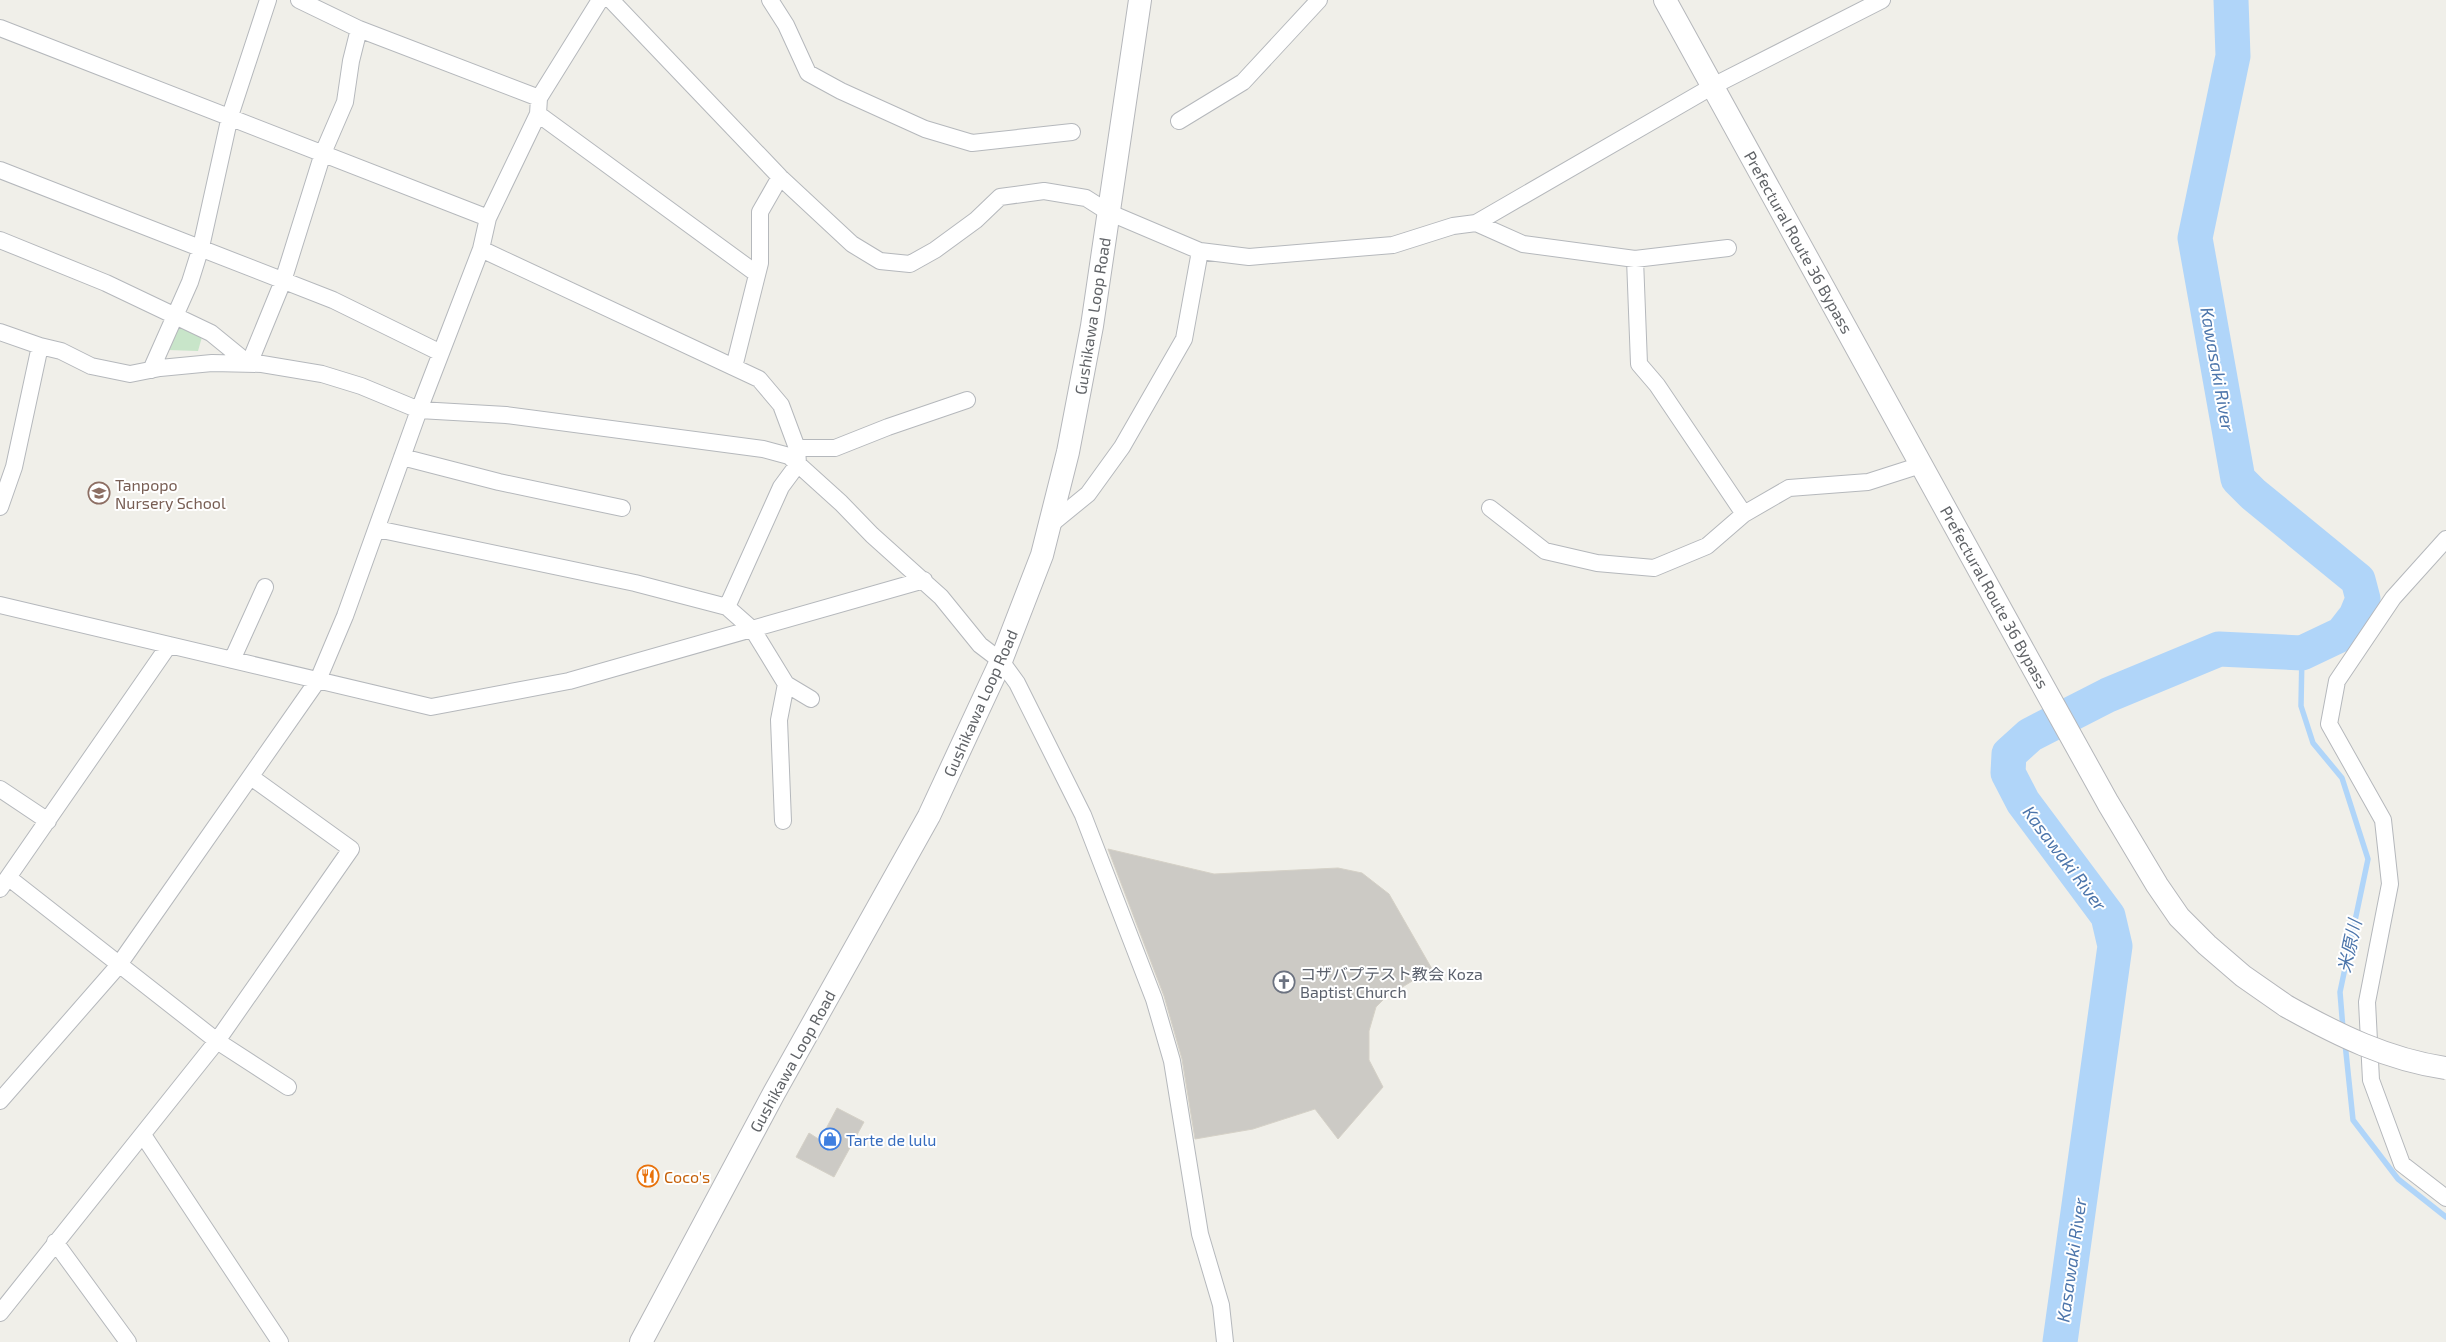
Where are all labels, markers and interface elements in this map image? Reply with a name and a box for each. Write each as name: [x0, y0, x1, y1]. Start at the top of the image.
street label: Prefectural Route 36 Bypass: [1741, 148, 1857, 336]
street label: Gushikawa Loop Road: [1070, 236, 1114, 396]
water label: Kawasaki River: [2196, 305, 2240, 434]
place label: Tanpopo Nursery School: [115, 475, 226, 512]
school or university icon: Tanpopo Nursery School: [87, 481, 111, 505]
street label: Prefectural Route 36 Bypass: [1937, 503, 2053, 691]
street label: Gushikawa Loop Road: [939, 626, 1021, 780]
water label: Kasawaki River: [2018, 801, 2112, 915]
water label: 米原川: [2333, 915, 2366, 975]
place label: コザバプテスト教会 Koza Baptist Church: [1300, 964, 1483, 1001]
church icon: コザバプテスト教会 Koza Baptist Church: [1272, 970, 1296, 994]
street label: Gushikawa Loop Road: [745, 987, 839, 1135]
shop icon: Tarte de lulu: [818, 1127, 842, 1151]
place label: Tarte de lulu: [846, 1130, 936, 1149]
restaurant icon: Coco's: [636, 1164, 660, 1188]
place label: Coco's: [664, 1167, 710, 1186]
water label: Kasawaki River: [2051, 1195, 2091, 1324]

